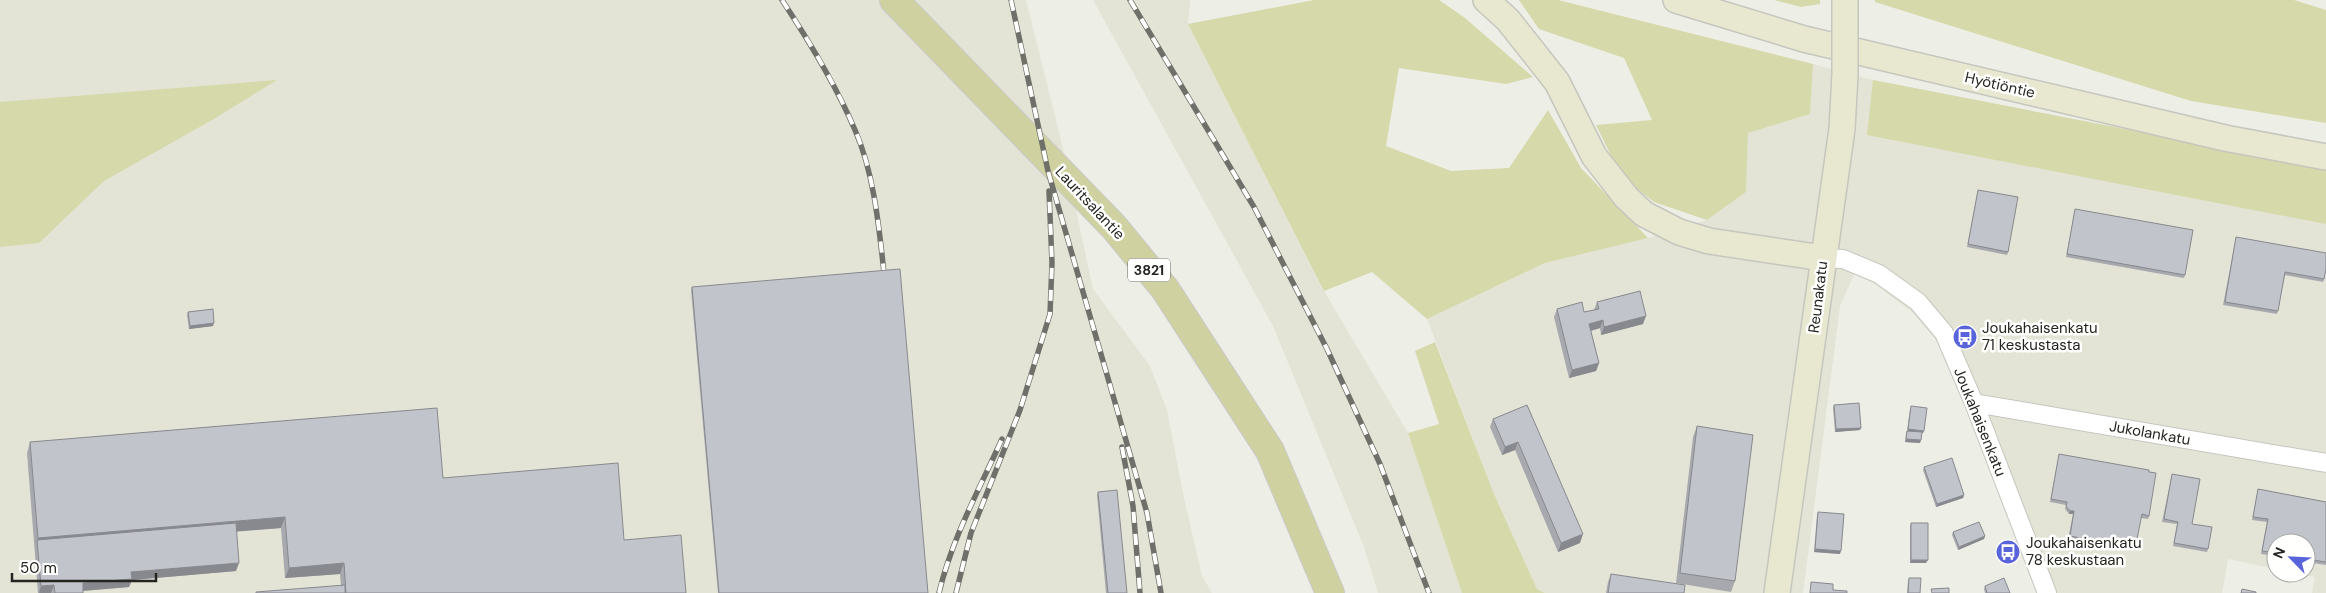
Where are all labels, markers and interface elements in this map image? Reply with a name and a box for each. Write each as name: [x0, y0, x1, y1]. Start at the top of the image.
street label: Hyötiöntie: [1963, 67, 2037, 103]
street label: Lauritsalantie: [1051, 162, 1129, 244]
road number: 3821: [1128, 258, 1170, 282]
street label: Reunakatu: [1804, 260, 1832, 334]
place label: Joukahaisenkatu 71 keskustasta: [1982, 318, 2098, 355]
bus stop icon: Joukahaisenkatu 71 keskustasta: [1952, 324, 1978, 350]
street label: Joukahaisenkatu: [1949, 365, 2011, 479]
street label: Jukolankatu: [2108, 416, 2192, 450]
place label: Joukahaisenkatu 78 keskustaan: [2026, 533, 2142, 570]
north arrow: [2266, 533, 2316, 583]
bus stop icon: Joukahaisenkatu 78 keskustaan: [1995, 539, 2021, 565]
text: N: [2269, 544, 2289, 561]
scale bar: [12, 550, 156, 582]
text: 50 m: [20, 558, 57, 578]

